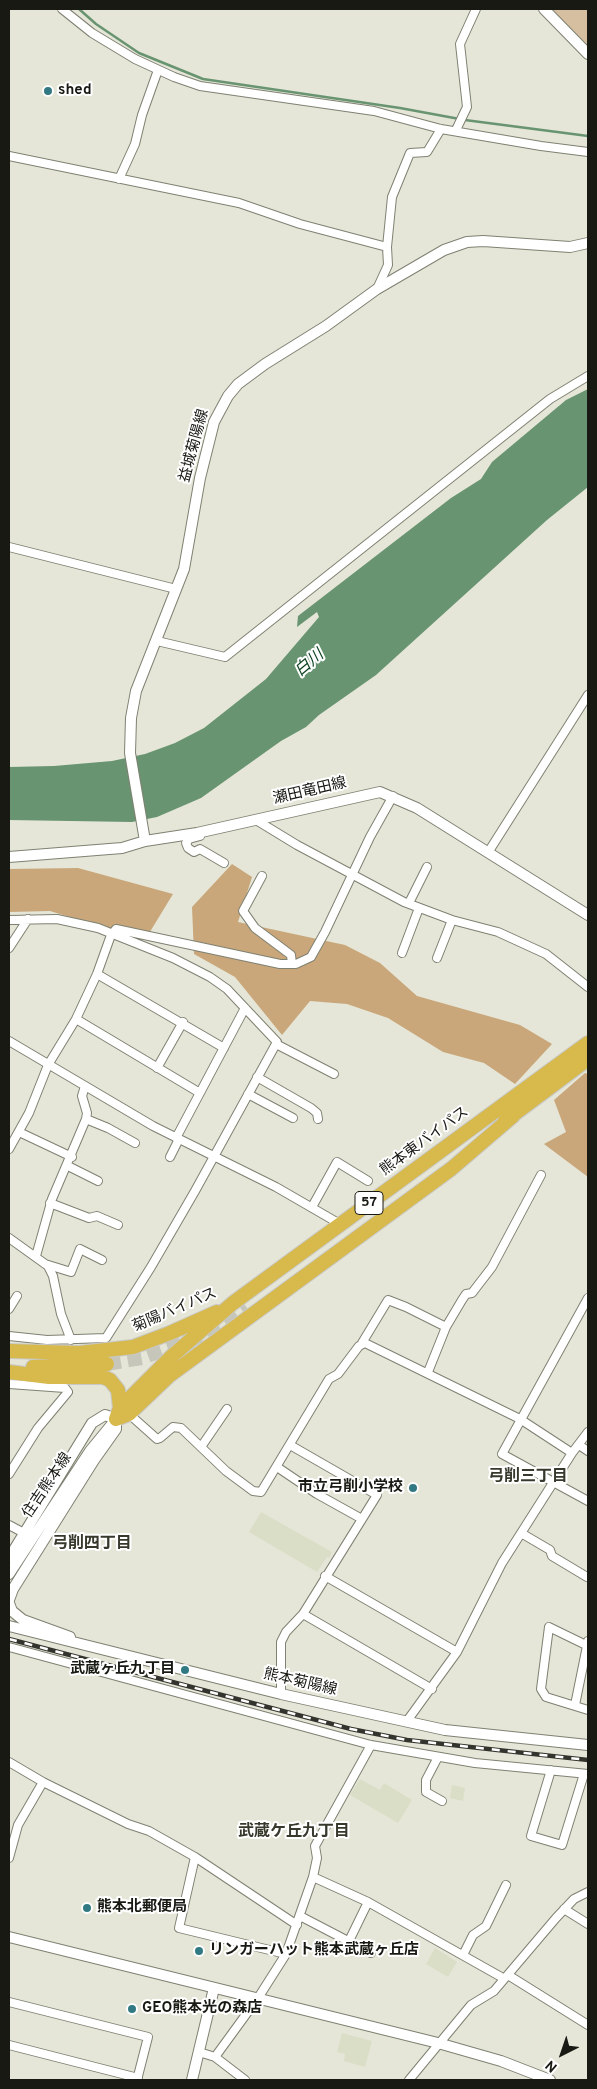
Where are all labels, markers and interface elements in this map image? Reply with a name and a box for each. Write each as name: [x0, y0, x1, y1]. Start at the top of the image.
place label: shed: [58, 82, 92, 100]
marker: shed: [42, 85, 54, 97]
street label: 益城菊陽線: [177, 407, 213, 485]
water label: 白川: [292, 646, 328, 682]
street label: 瀬田竜田線: [271, 775, 349, 809]
street label: 熊本東バイパス: [377, 1104, 473, 1180]
road number: 57: [355, 1192, 383, 1214]
street label: 菊陽バイパス: [130, 1285, 220, 1337]
street label: 住吉熊本線: [20, 1450, 76, 1522]
district label: 弓削三丁目: [488, 1468, 568, 1488]
place label: 市立弓削小学校: [298, 1479, 403, 1497]
marker: 市立弓削小学校: [407, 1482, 419, 1494]
district label: 弓削四丁目: [52, 1535, 132, 1555]
place label: 武蔵ヶ丘九丁目: [70, 1661, 175, 1679]
marker: 武蔵ヶ丘九丁目: [179, 1664, 191, 1676]
street label: 熊本菊陽線: [261, 1666, 339, 1700]
district label: 武蔵ケ丘九丁目: [238, 1823, 350, 1843]
place label: 熊本北郵便局: [97, 1899, 187, 1917]
marker: 熊本北郵便局: [81, 1902, 93, 1914]
place label: リンガーハット熊本武蔵ヶ丘店: [209, 1942, 419, 1960]
marker: リンガーハット熊本武蔵ヶ丘店: [193, 1945, 205, 1957]
place label: GEO熊本光の森店: [142, 2000, 262, 2018]
marker: GEO熊本光の森店: [126, 2003, 138, 2015]
north arrow: [537, 2029, 587, 2079]
text: N: [542, 2056, 561, 2075]

